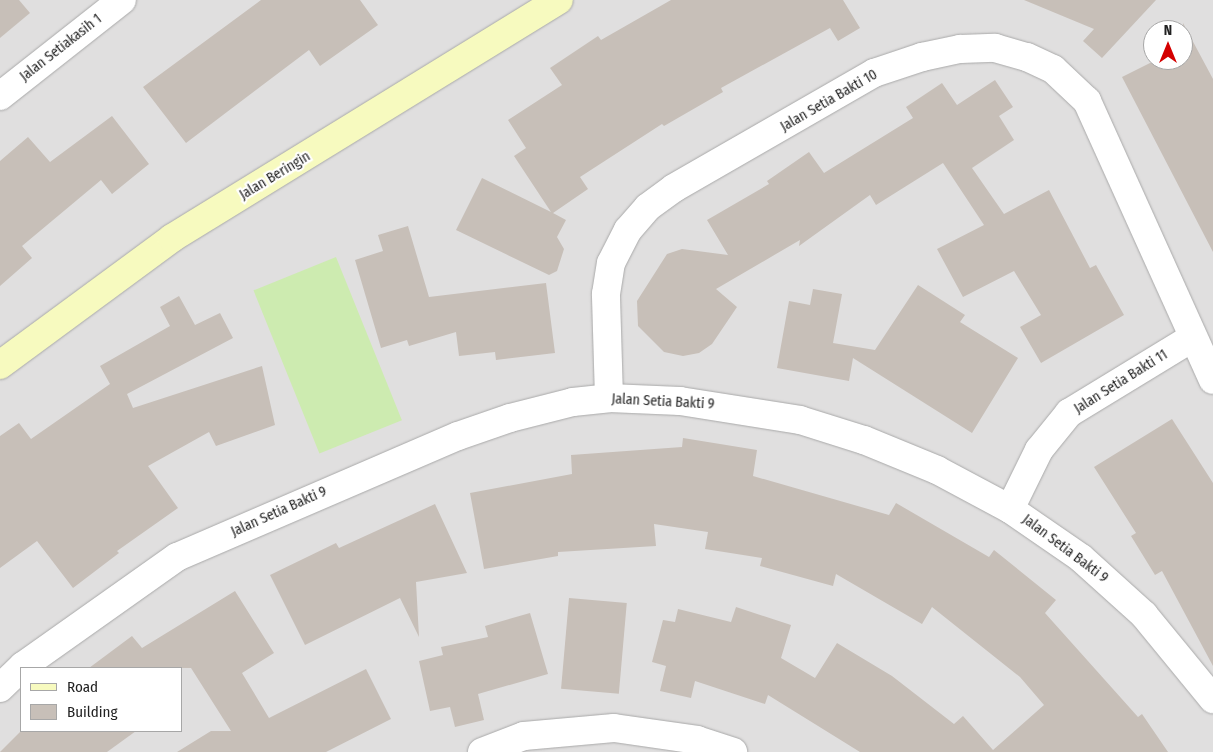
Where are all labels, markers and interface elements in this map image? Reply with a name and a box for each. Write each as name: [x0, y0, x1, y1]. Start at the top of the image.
street label: Jalan Setiakasih 1: [17, 11, 105, 85]
north arrow: [1143, 20, 1193, 70]
text: N: [1164, 22, 1172, 39]
street label: Jalan Setia Bakti 10: [778, 66, 880, 136]
street label: Jalan Beringin: [237, 148, 313, 204]
street label: Jalan Setia Bakti 11: [1071, 347, 1171, 417]
street label: Jalan Setia Bakti 9: [611, 391, 715, 413]
street label: Jalan Setia Bakti 9: [229, 483, 329, 541]
street label: Jalan Setia Bakti 9: [1019, 511, 1111, 587]
legend: [20, 667, 182, 732]
text: Road: [67, 678, 98, 696]
text: Building: [67, 703, 118, 721]

